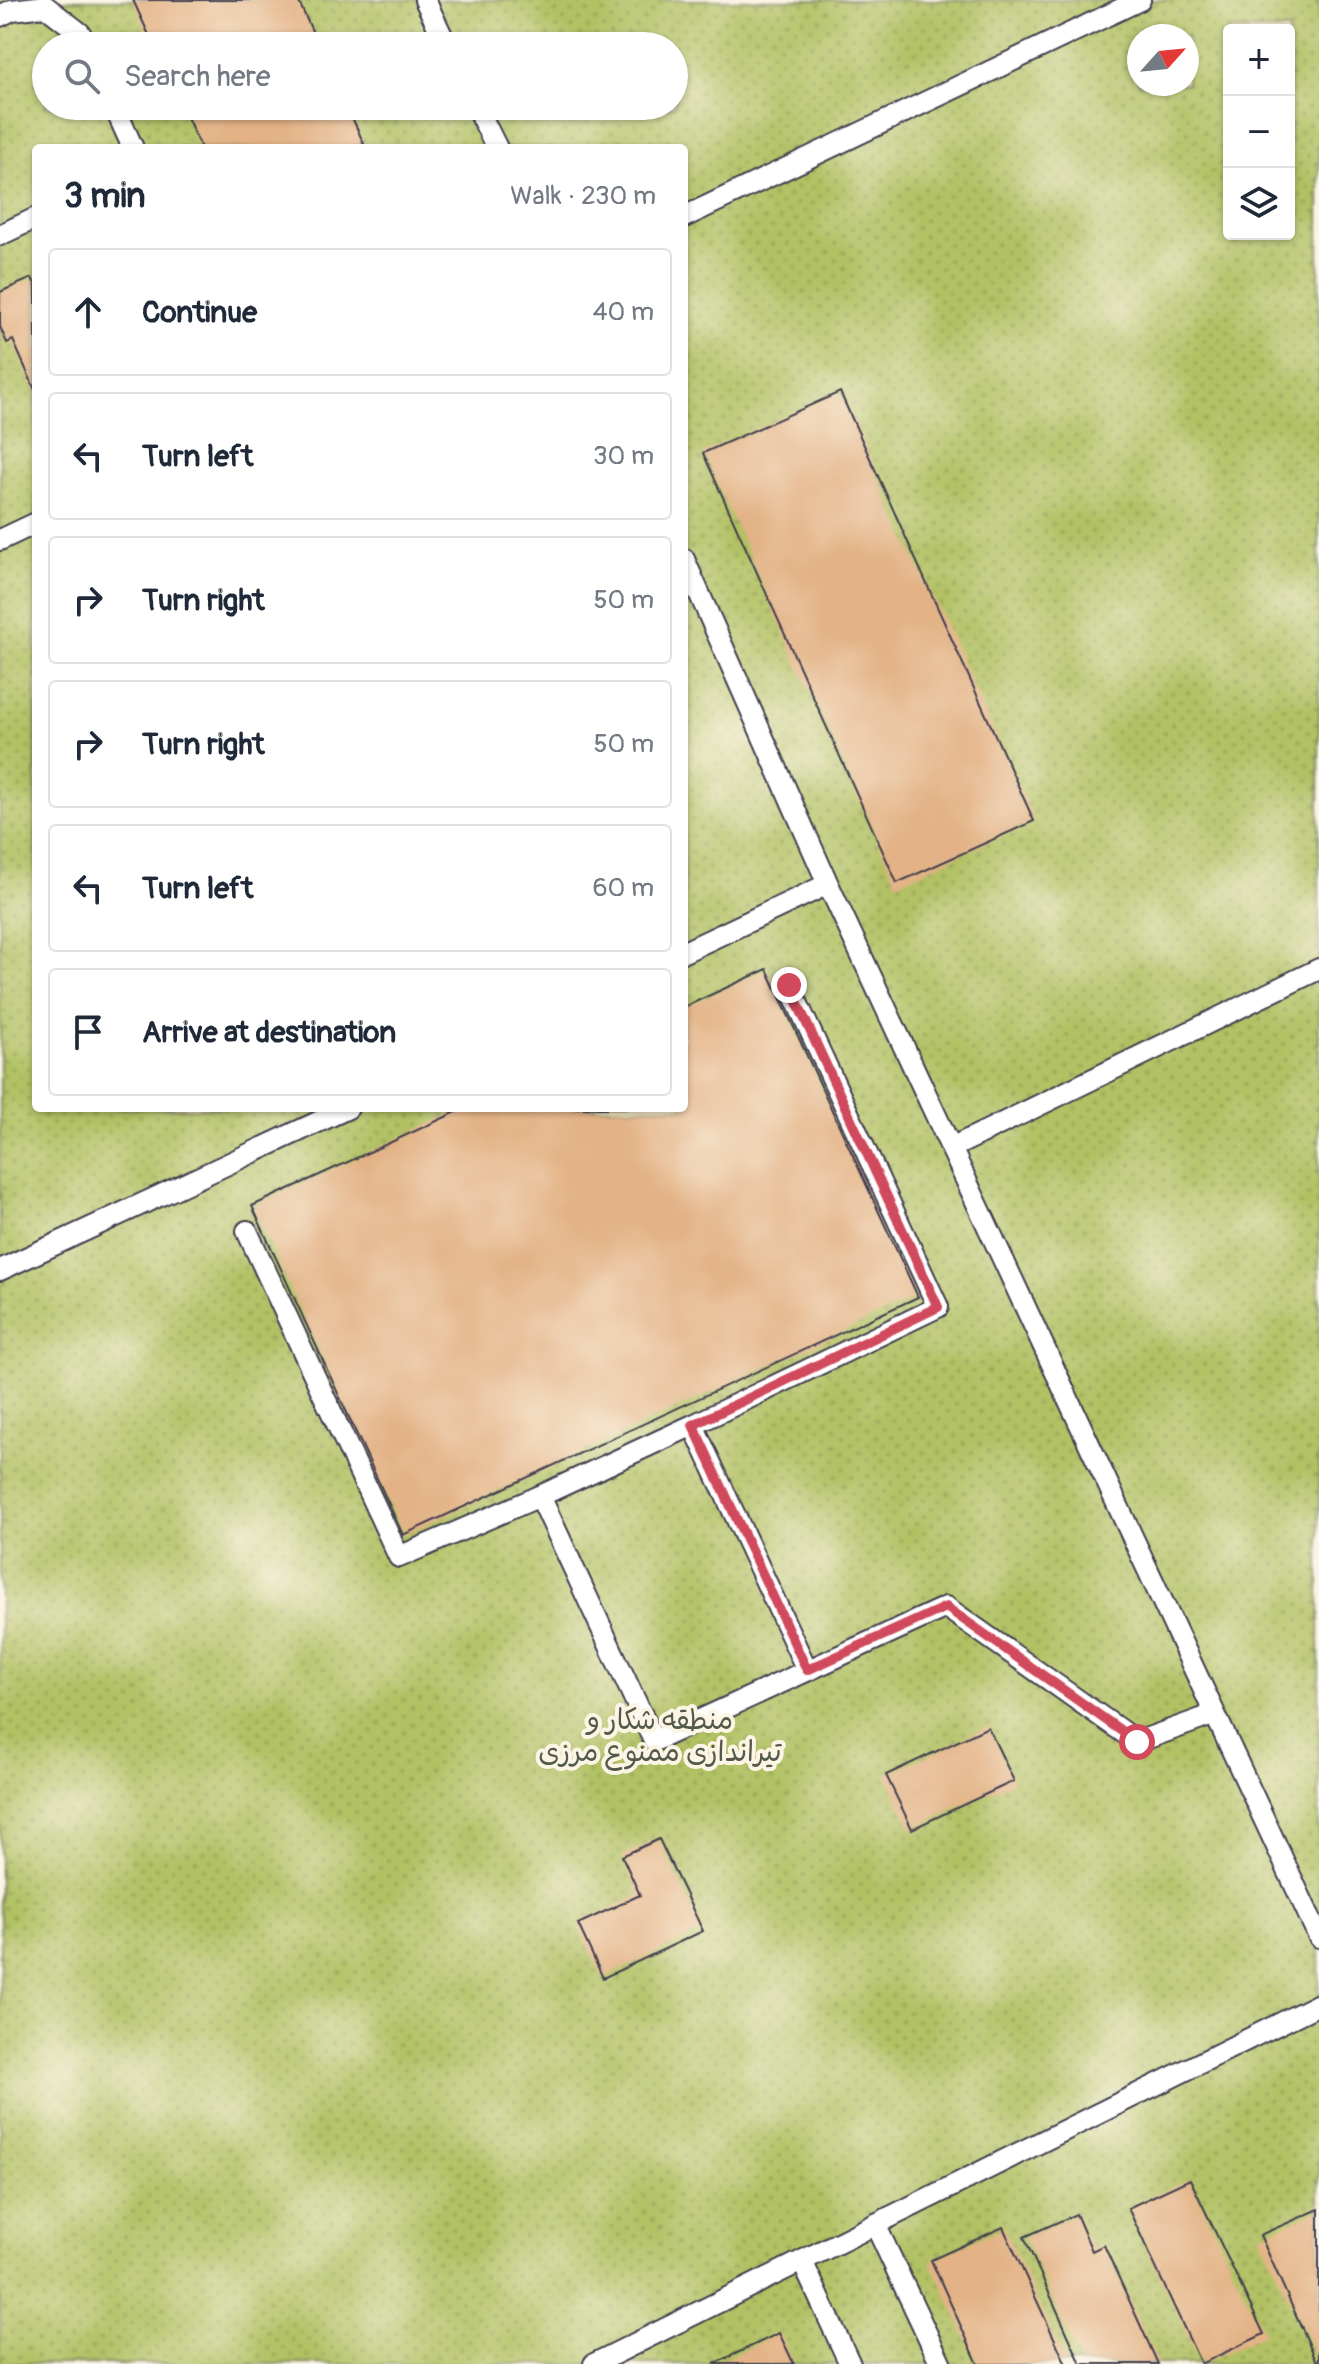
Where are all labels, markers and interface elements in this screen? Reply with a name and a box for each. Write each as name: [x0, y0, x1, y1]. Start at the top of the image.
north arrow: [1127, 24, 1199, 96]
map controls: [1223, 24, 1295, 240]
button: +: [1223, 24, 1295, 96]
search box: [32, 32, 688, 120]
icon: search: [60, 54, 104, 98]
text: Search here: [124, 58, 271, 95]
button: −: [1223, 96, 1295, 168]
button: layers: [1223, 168, 1295, 240]
text: 3 min: [64, 175, 146, 218]
text: Walk · 230 m: [510, 180, 656, 212]
icon: ahead: [66, 290, 110, 334]
text: Continue: [142, 294, 257, 331]
text: 40 m: [592, 296, 654, 328]
icon: left: [66, 434, 110, 478]
text: Turn left: [142, 438, 253, 475]
text: 30 m: [593, 440, 654, 472]
icon: right: [66, 578, 110, 622]
text: Turn right: [142, 582, 265, 619]
text: 50 m: [593, 584, 654, 616]
icon: right: [66, 722, 110, 766]
text: Turn right: [142, 726, 265, 763]
text: 50 m: [593, 728, 654, 760]
icon: left: [66, 866, 110, 910]
text: Turn left: [142, 870, 253, 907]
text: 60 m: [592, 872, 654, 904]
route end: [771, 967, 807, 1003]
icon: arrive: [66, 1010, 110, 1054]
text: Arrive at destination: [142, 1014, 396, 1051]
park label: منطقه شکار و تیراندازی ممنوع مرزی: [538, 1703, 782, 1771]
route start: [1119, 1724, 1155, 1760]

